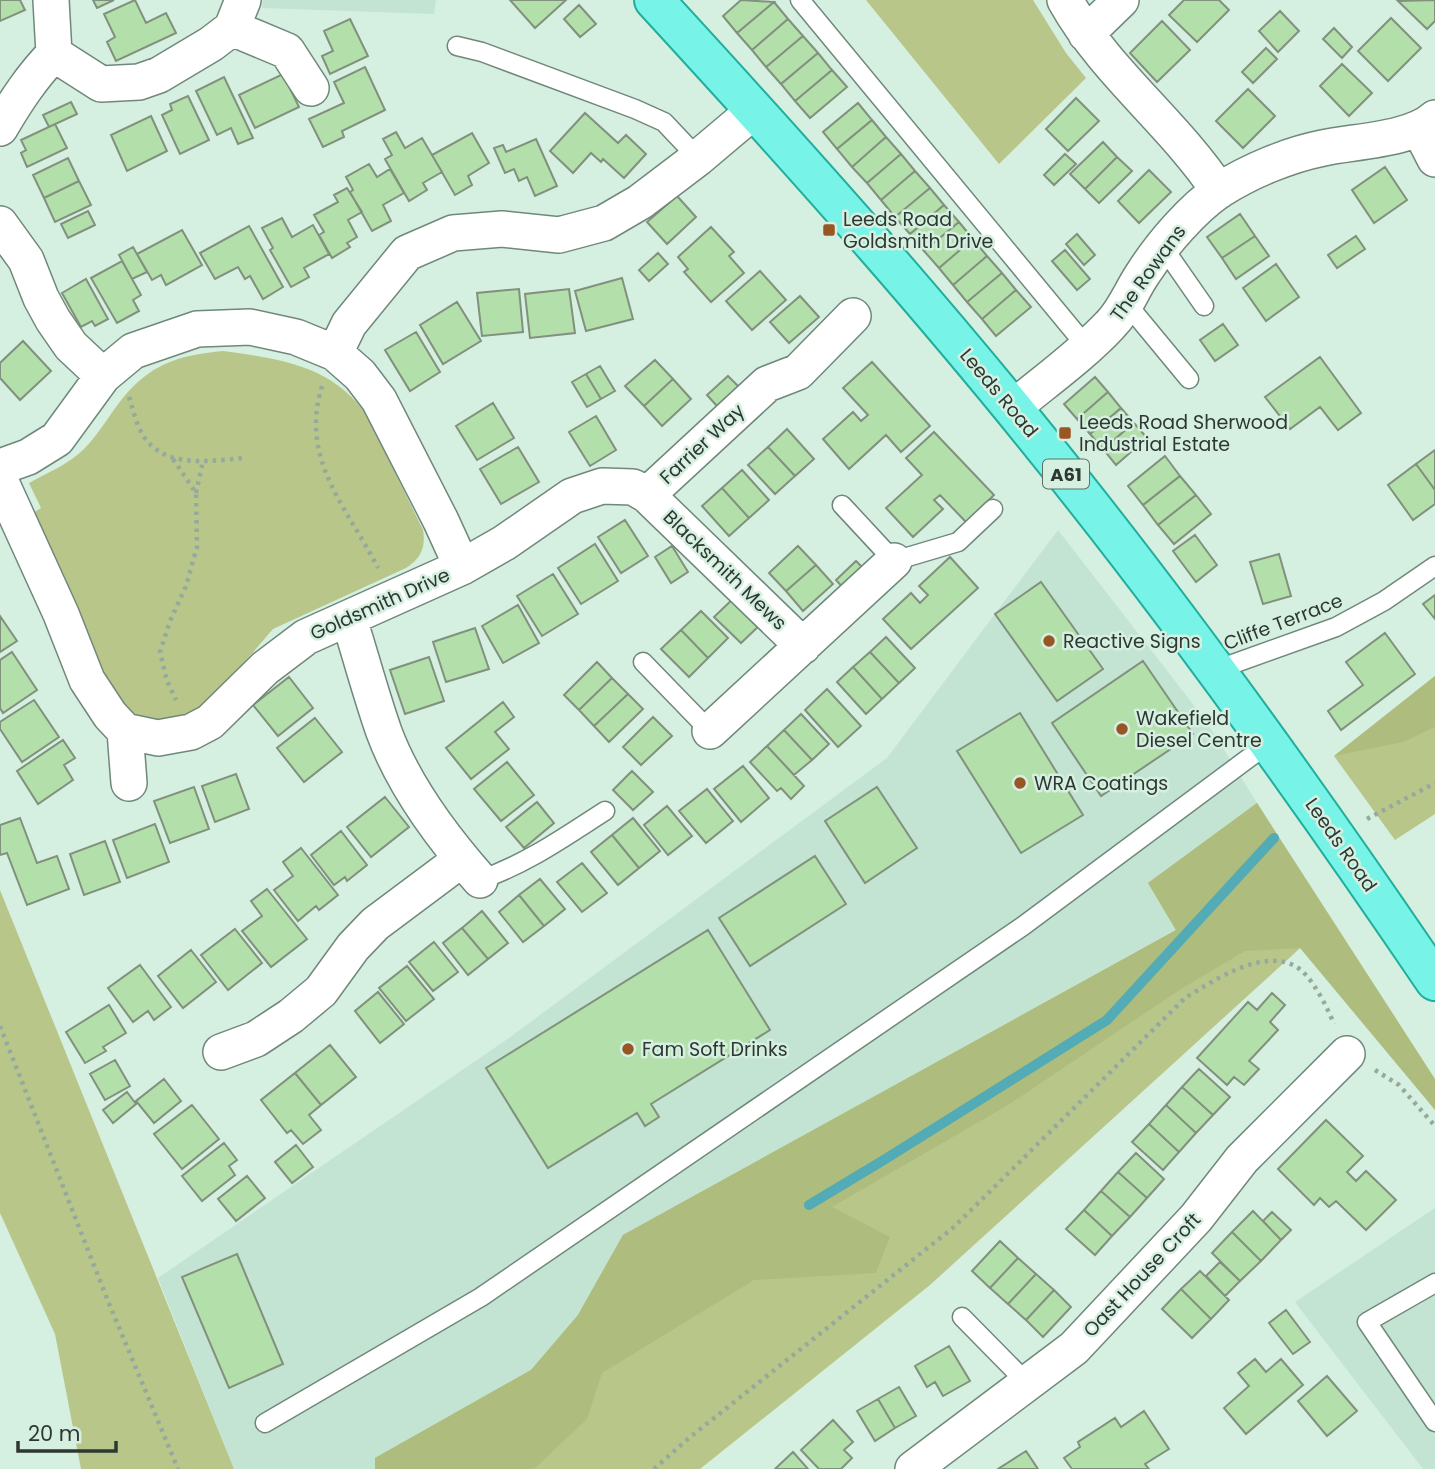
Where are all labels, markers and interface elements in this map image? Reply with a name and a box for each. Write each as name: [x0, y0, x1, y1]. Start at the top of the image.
place label: Leeds Road Goldsmith Drive: [843, 206, 993, 255]
street label: The Rowans: [1104, 219, 1192, 327]
marker: Leeds Road Goldsmith Drive: [821, 222, 837, 238]
street label: Leeds Road: [954, 343, 1044, 443]
street label: Farrier Way: [654, 397, 751, 490]
place label: Leeds Road Sherwood Industrial Estate: [1079, 409, 1288, 458]
marker: Leeds Road Sherwood Industrial Estate: [1057, 425, 1073, 441]
road number: A61: [1043, 460, 1089, 488]
street label: Blacksmith Mews: [657, 504, 793, 636]
street label: Goldsmith Drive: [306, 561, 454, 647]
street label: Cliffe Terrace: [1219, 587, 1347, 657]
place label: Reactive Signs: [1063, 628, 1201, 655]
marker: Reactive Signs: [1041, 633, 1057, 649]
place label: Wakefield Diesel Centre: [1136, 705, 1262, 754]
marker: Wakefield Diesel Centre: [1114, 721, 1130, 737]
place label: WRA Coatings: [1034, 770, 1168, 797]
marker: WRA Coatings: [1012, 775, 1028, 791]
street label: Leeds Road: [1299, 793, 1383, 897]
place label: Fam Soft Drinks: [642, 1036, 788, 1063]
marker: Fam Soft Drinks: [620, 1041, 636, 1057]
street label: Oast House Croft: [1077, 1207, 1207, 1343]
scale bar: [18, 1410, 116, 1454]
text: 20 m: [28, 1419, 81, 1448]

